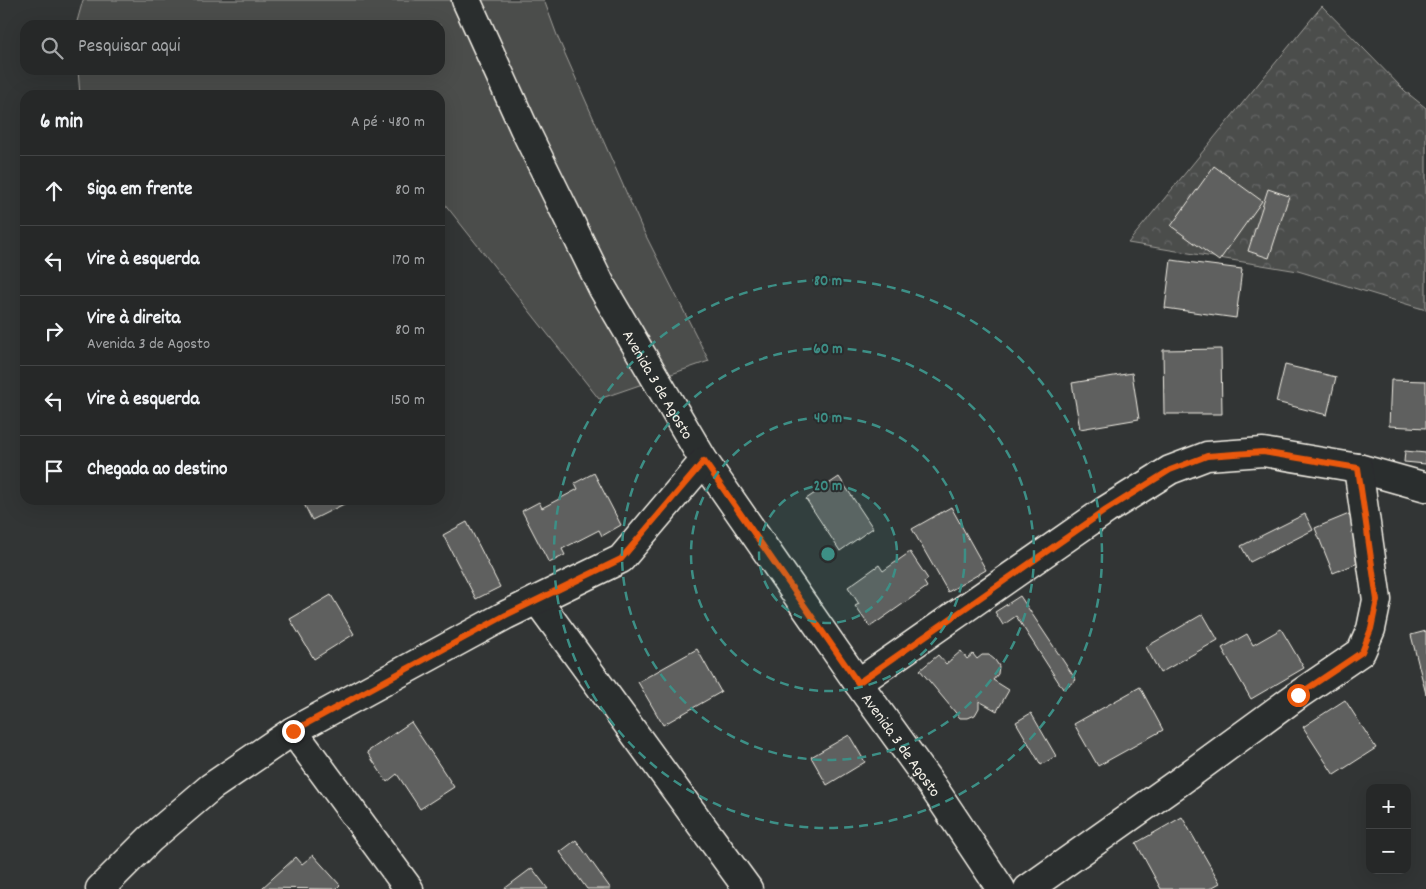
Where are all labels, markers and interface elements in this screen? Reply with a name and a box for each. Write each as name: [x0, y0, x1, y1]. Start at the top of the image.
search box: [20, 20, 445, 75]
icon: search: [38, 34, 66, 62]
text: Pesquisar aqui: [78, 34, 180, 61]
text: 6 min: [40, 108, 83, 138]
text: A pé · 480 m: [351, 111, 425, 134]
icon: ahead: [40, 177, 68, 205]
text: Siga em frente: [87, 177, 192, 204]
text: 80 m: [395, 179, 425, 202]
icon: left: [40, 247, 68, 275]
text: Vire à esquerda: [87, 247, 199, 274]
text: 170 m: [392, 249, 425, 272]
text: 80 m: [814, 271, 842, 293]
text: Vire à direita: [87, 306, 180, 333]
icon: right: [40, 317, 68, 345]
text: 80 m: [395, 319, 425, 342]
street label: Avenida 3 de Agosto: [615, 326, 698, 444]
text: Avenida 3 de Agosto: [87, 333, 210, 356]
text: 60 m: [813, 339, 843, 361]
icon: left: [40, 387, 68, 415]
text: Vire à esquerda: [87, 387, 199, 414]
text: 150 m: [391, 389, 425, 412]
text: 40 m: [814, 408, 842, 430]
icon: arrive: [40, 457, 68, 485]
text: Chegada ao destino: [87, 457, 228, 484]
text: 20 m: [814, 476, 842, 498]
centre of rings: [819, 545, 837, 563]
route start: [1287, 684, 1310, 707]
street label: Avenida 3 de Agosto: [855, 689, 945, 802]
route end: [282, 720, 305, 743]
map controls: [1366, 784, 1411, 874]
button: +: [1366, 784, 1411, 829]
button: −: [1366, 829, 1411, 874]

